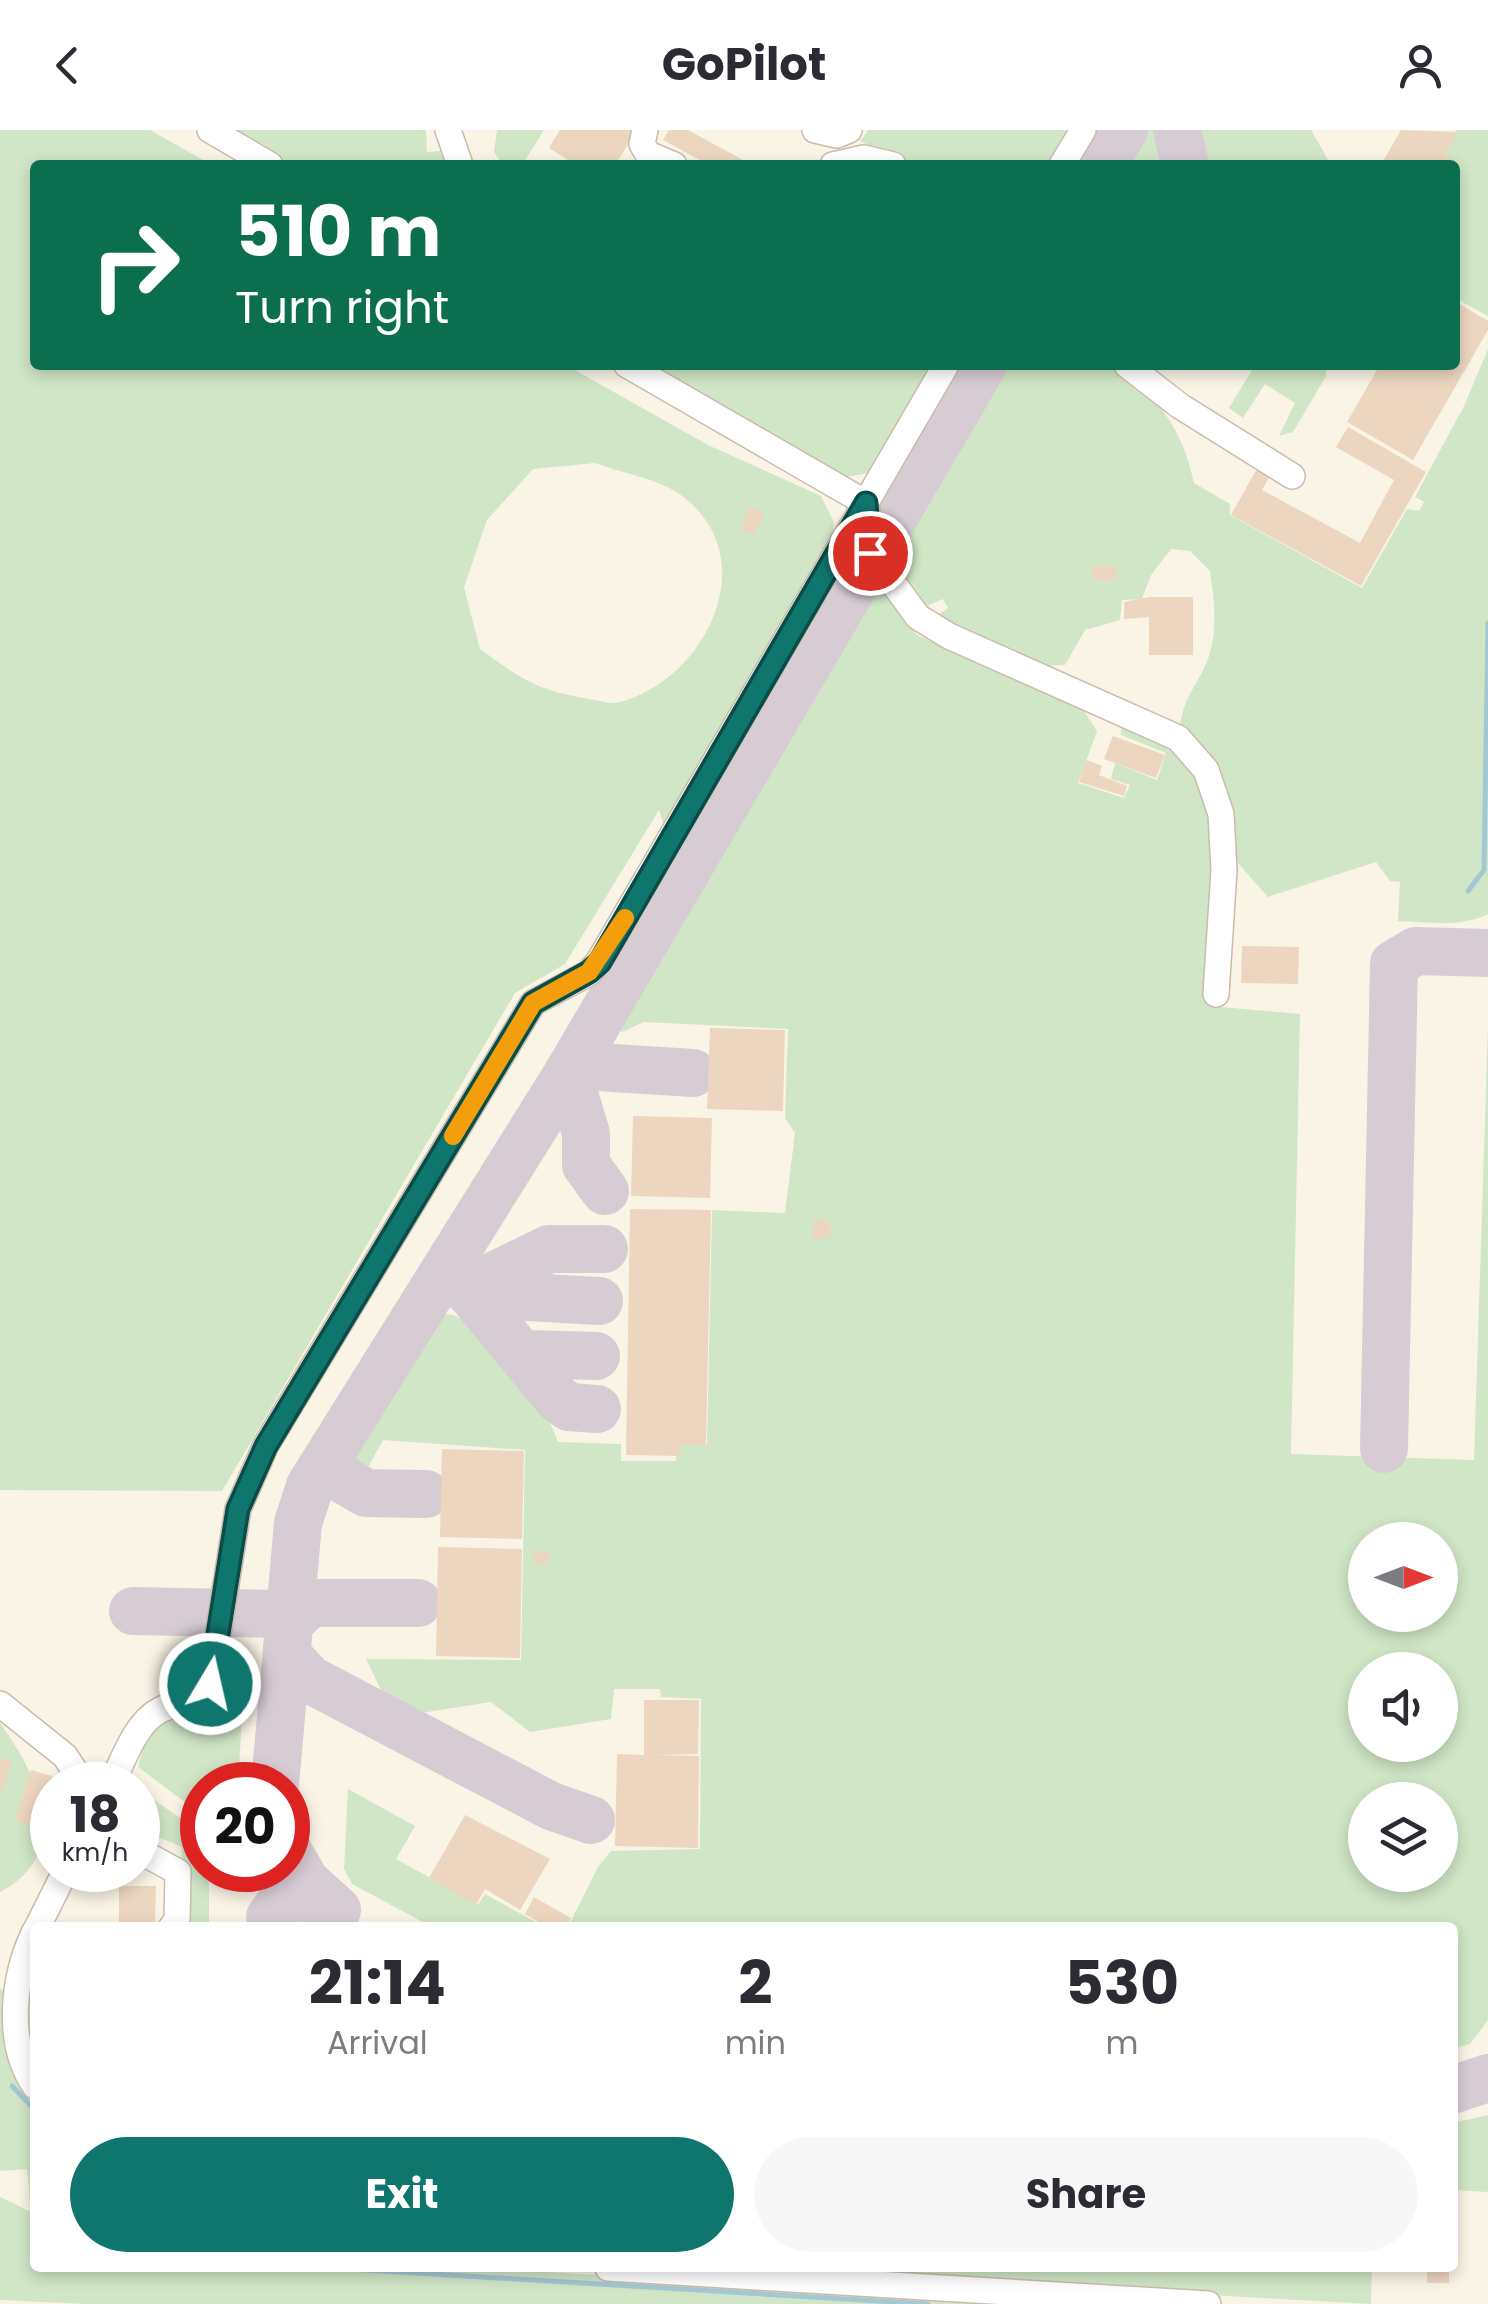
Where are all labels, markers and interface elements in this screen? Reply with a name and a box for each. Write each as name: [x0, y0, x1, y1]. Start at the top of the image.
text: GoPilot: [662, 33, 826, 96]
icon: back: [40, 38, 95, 93]
icon: person: [1393, 38, 1448, 93]
text: 510 m: [235, 182, 441, 281]
icon: right: [70, 200, 200, 330]
text: Turn right: [235, 276, 449, 339]
pin: [828, 511, 913, 596]
icon: arrive: [843, 526, 898, 581]
north arrow: [1348, 1522, 1458, 1632]
map controls: [1348, 1522, 1458, 1892]
position arrow: [158, 1632, 262, 1736]
button: sound: [1348, 1652, 1458, 1762]
speed limit sign: 20: [180, 1762, 310, 1892]
text: 18: [69, 1779, 121, 1850]
button: layers: [1348, 1782, 1458, 1892]
text: km/h: [62, 1835, 128, 1870]
text: 21:14: [309, 1941, 446, 2025]
text: 2: [738, 1941, 772, 2025]
text: 530: [1065, 1941, 1179, 2025]
text: Arrival: [327, 2020, 428, 2065]
text: min: [725, 2020, 786, 2065]
text: m: [1105, 2020, 1138, 2065]
button: Exit: [70, 2137, 734, 2252]
button: Share: [754, 2137, 1418, 2252]

